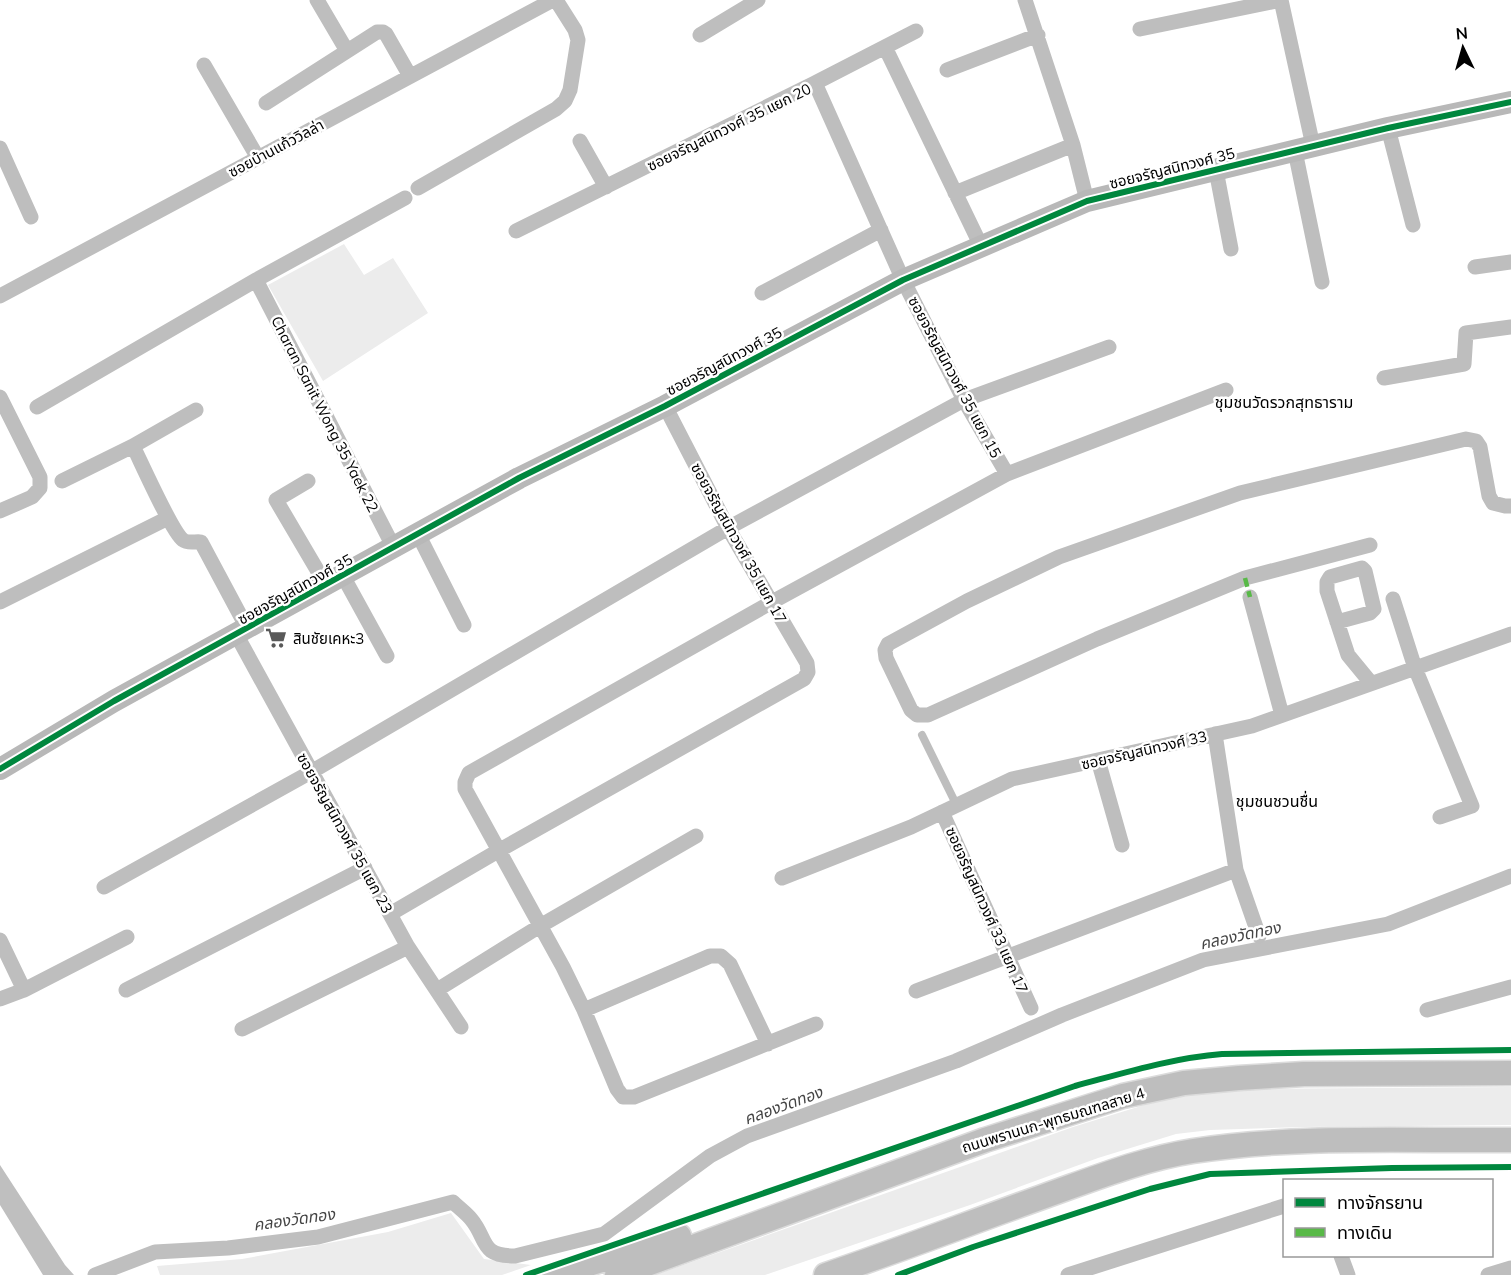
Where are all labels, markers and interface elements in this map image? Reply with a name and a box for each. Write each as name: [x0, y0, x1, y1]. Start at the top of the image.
north arrow: [1433, 18, 1493, 78]
text: N: [1455, 23, 1469, 44]
street label: ซอยจรัญสนิทวงศ์ 35 แยก 20: [644, 79, 814, 175]
street label: ซอยบ้านแก้ววิลล่า: [225, 115, 327, 181]
street label: ซอยจรัญสนิทวงศ์ 35: [1107, 143, 1237, 193]
street label: ซอยจรัญสนิทวงศ์ 35 แยก 15: [904, 293, 1006, 461]
street label: Charan Sanit Wong 35 Yaek 22: [267, 313, 383, 515]
street label: ซอยจรัญสนิทวงศ์ 35: [663, 322, 785, 400]
district label: ชุมชนวัดรวกสุทธาราม: [1215, 392, 1353, 412]
street label: ซอยจรัญสนิทวงศ์ 35 แยก 17: [687, 460, 791, 626]
street label: ซอยจรัญสนิทวงศ์ 35: [234, 550, 356, 628]
supermarket icon: สินชัยเคหะ3: [264, 626, 288, 650]
place label: สินชัยเคหะ3: [293, 629, 364, 648]
street label: ซอยจรัญสนิทวงศ์ 33: [1079, 726, 1209, 774]
street label: ซอยจรัญสนิทวงศ์ 35 แยก 23: [293, 750, 397, 916]
district label: ชุมชนชวนชื่น: [1236, 790, 1318, 811]
street label: ซอยจรัญสนิทวงศ์ 33 แยก 17: [942, 824, 1032, 996]
water label: คลองวัดทอง: [1198, 916, 1284, 953]
water label: คลองวัดทอง: [741, 1081, 826, 1128]
street label: ถนนพรานนก-พุทธมณฑลสาย 4: [959, 1083, 1147, 1157]
legend: [1283, 1179, 1493, 1257]
text: ทางจักรยาน: [1337, 1191, 1423, 1214]
water label: คลองวัดทอง: [252, 1203, 337, 1235]
text: ทางเดิน: [1337, 1221, 1392, 1244]

